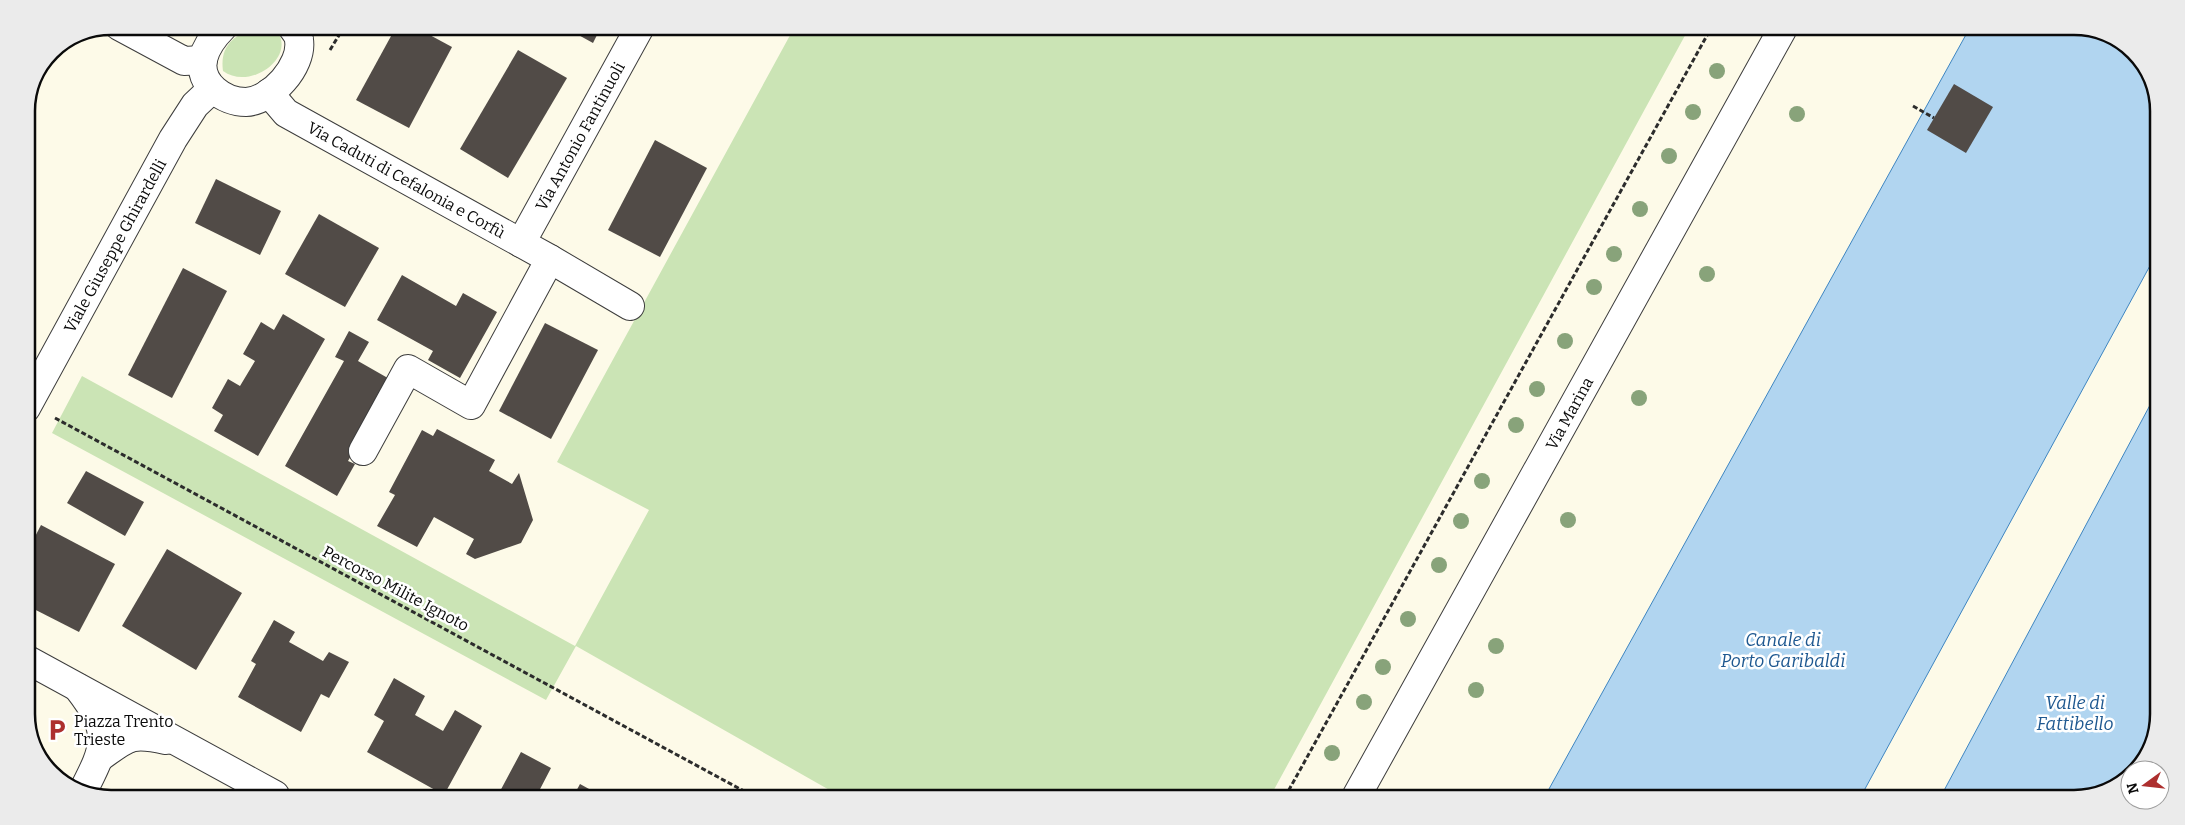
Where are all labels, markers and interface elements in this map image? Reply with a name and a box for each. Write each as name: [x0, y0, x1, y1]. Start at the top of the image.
street label: Via Antonio Fantinuoli: [532, 59, 629, 214]
street label: Via Caduti di Cefalonia e Corfù: [304, 118, 509, 242]
street label: Viale Giuseppe Ghirardelli: [60, 156, 170, 336]
street label: Via Marina: [1542, 374, 1597, 453]
street label: Percorso Milite Ignoto: [319, 542, 472, 635]
water label: Canale di Porto Garibaldi: [1721, 629, 1845, 672]
water label: Valle di Fattibello: [2037, 692, 2113, 735]
place label: Piazza Trento Trieste: [74, 712, 173, 749]
parking icon: Piazza Trento Trieste: [44, 717, 70, 743]
north arrow: [2120, 760, 2170, 810]
text: N: [2123, 781, 2143, 796]

